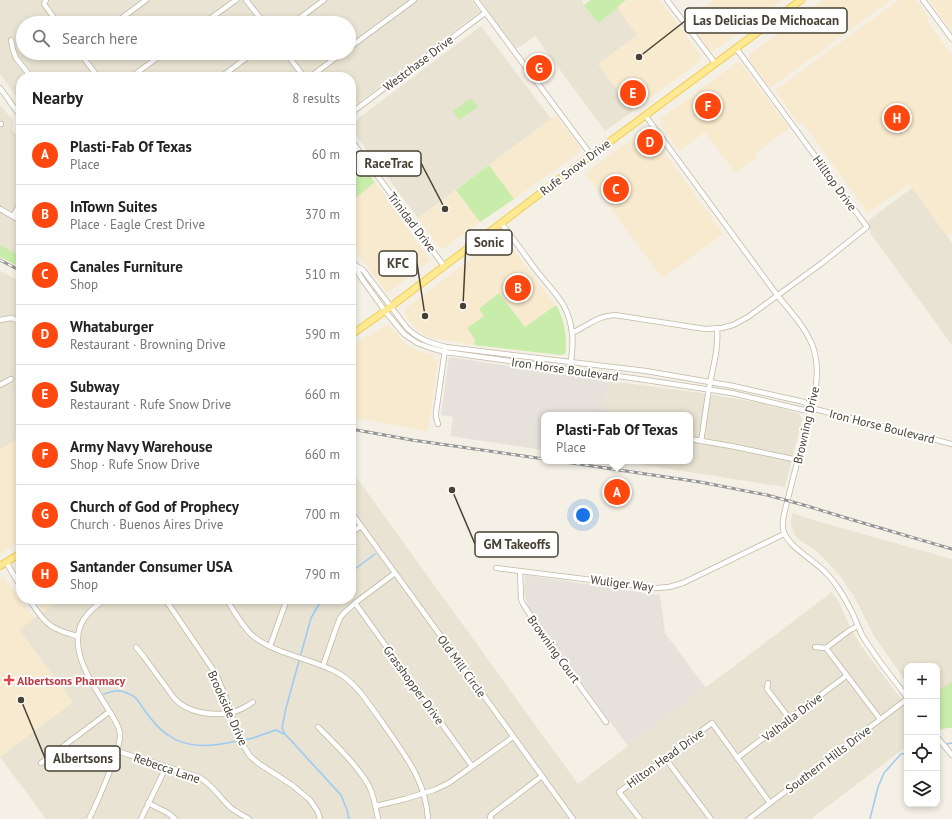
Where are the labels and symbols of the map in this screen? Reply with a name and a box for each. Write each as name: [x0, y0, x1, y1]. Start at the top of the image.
callout: Las Delicias De Michoacan: [685, 8, 847, 33]
text: Las Delicias De Michoacan: [693, 12, 839, 29]
street label: Westchase Drive: [380, 32, 456, 94]
pin: G: [526, 53, 552, 83]
pin: E: [620, 78, 646, 108]
pin: F: [695, 91, 721, 121]
pin: H: [884, 103, 910, 133]
pin: D: [637, 127, 663, 157]
street label: Rufe Snow Drive: [537, 136, 613, 198]
callout: RaceTrac: [356, 151, 421, 176]
street label: Hilltop Drive: [810, 152, 860, 214]
text: RaceTrac: [365, 155, 414, 172]
pin: C: [603, 174, 629, 204]
street label: Trinidad Drive: [385, 189, 439, 255]
callout: Sonic: [466, 230, 512, 255]
text: Sonic: [474, 234, 504, 251]
callout: KFC: [379, 251, 417, 276]
text: KFC: [387, 255, 409, 272]
pin: B: [505, 273, 531, 303]
street label: Iron Horse Boulevard: [510, 354, 620, 384]
street label: Browning Drive: [790, 385, 822, 465]
street label: Iron Horse Boulevard: [828, 406, 936, 446]
pin: A: [604, 477, 630, 507]
your location: [573, 505, 593, 525]
callout: GM Takeoffs: [475, 532, 558, 557]
text: GM Takeoffs: [483, 536, 551, 553]
street label: Wuliger Way: [590, 572, 655, 594]
street label: Browning Court: [524, 612, 584, 686]
street label: Old Mill Circle: [434, 632, 490, 700]
street label: Grasshopper Drive: [380, 643, 448, 727]
street label: Brookside Drive: [205, 668, 251, 748]
place label: Albertsons Pharmacy: [17, 673, 125, 688]
marker: Albertsons Pharmacy: [4, 675, 14, 685]
street label: Valhalla Drive: [758, 690, 825, 745]
street label: Southern Hills Drive: [782, 722, 874, 796]
street label: Hilton Head Drive: [624, 725, 706, 791]
callout: Albertsons: [45, 746, 120, 771]
text: Albertsons: [53, 750, 113, 767]
street label: Rebecca Lane: [132, 750, 202, 786]

